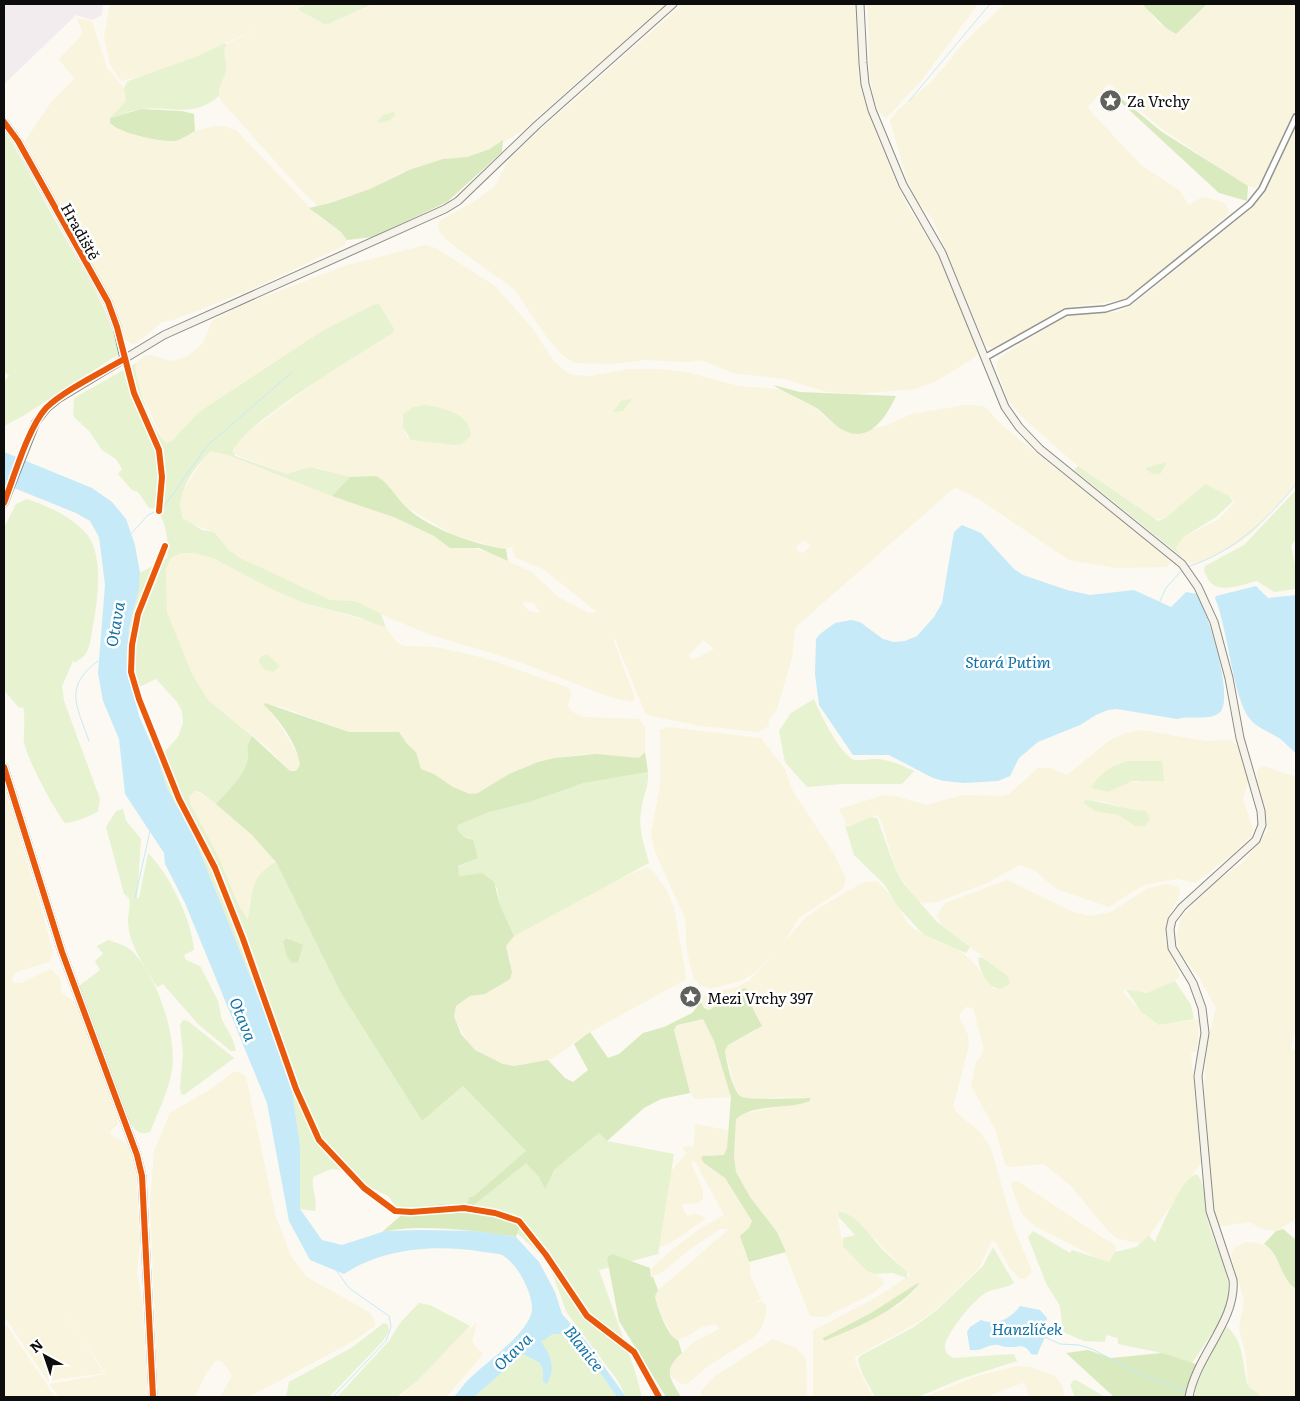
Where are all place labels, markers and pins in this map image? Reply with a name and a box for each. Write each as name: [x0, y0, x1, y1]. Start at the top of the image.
place icon: Za Vrchy: [1099, 88, 1123, 112]
place label: Za Vrchy: [1127, 89, 1190, 112]
place icon: Mezi Vrchy 397: [679, 985, 703, 1009]
place label: Mezi Vrchy 397: [707, 986, 814, 1009]

